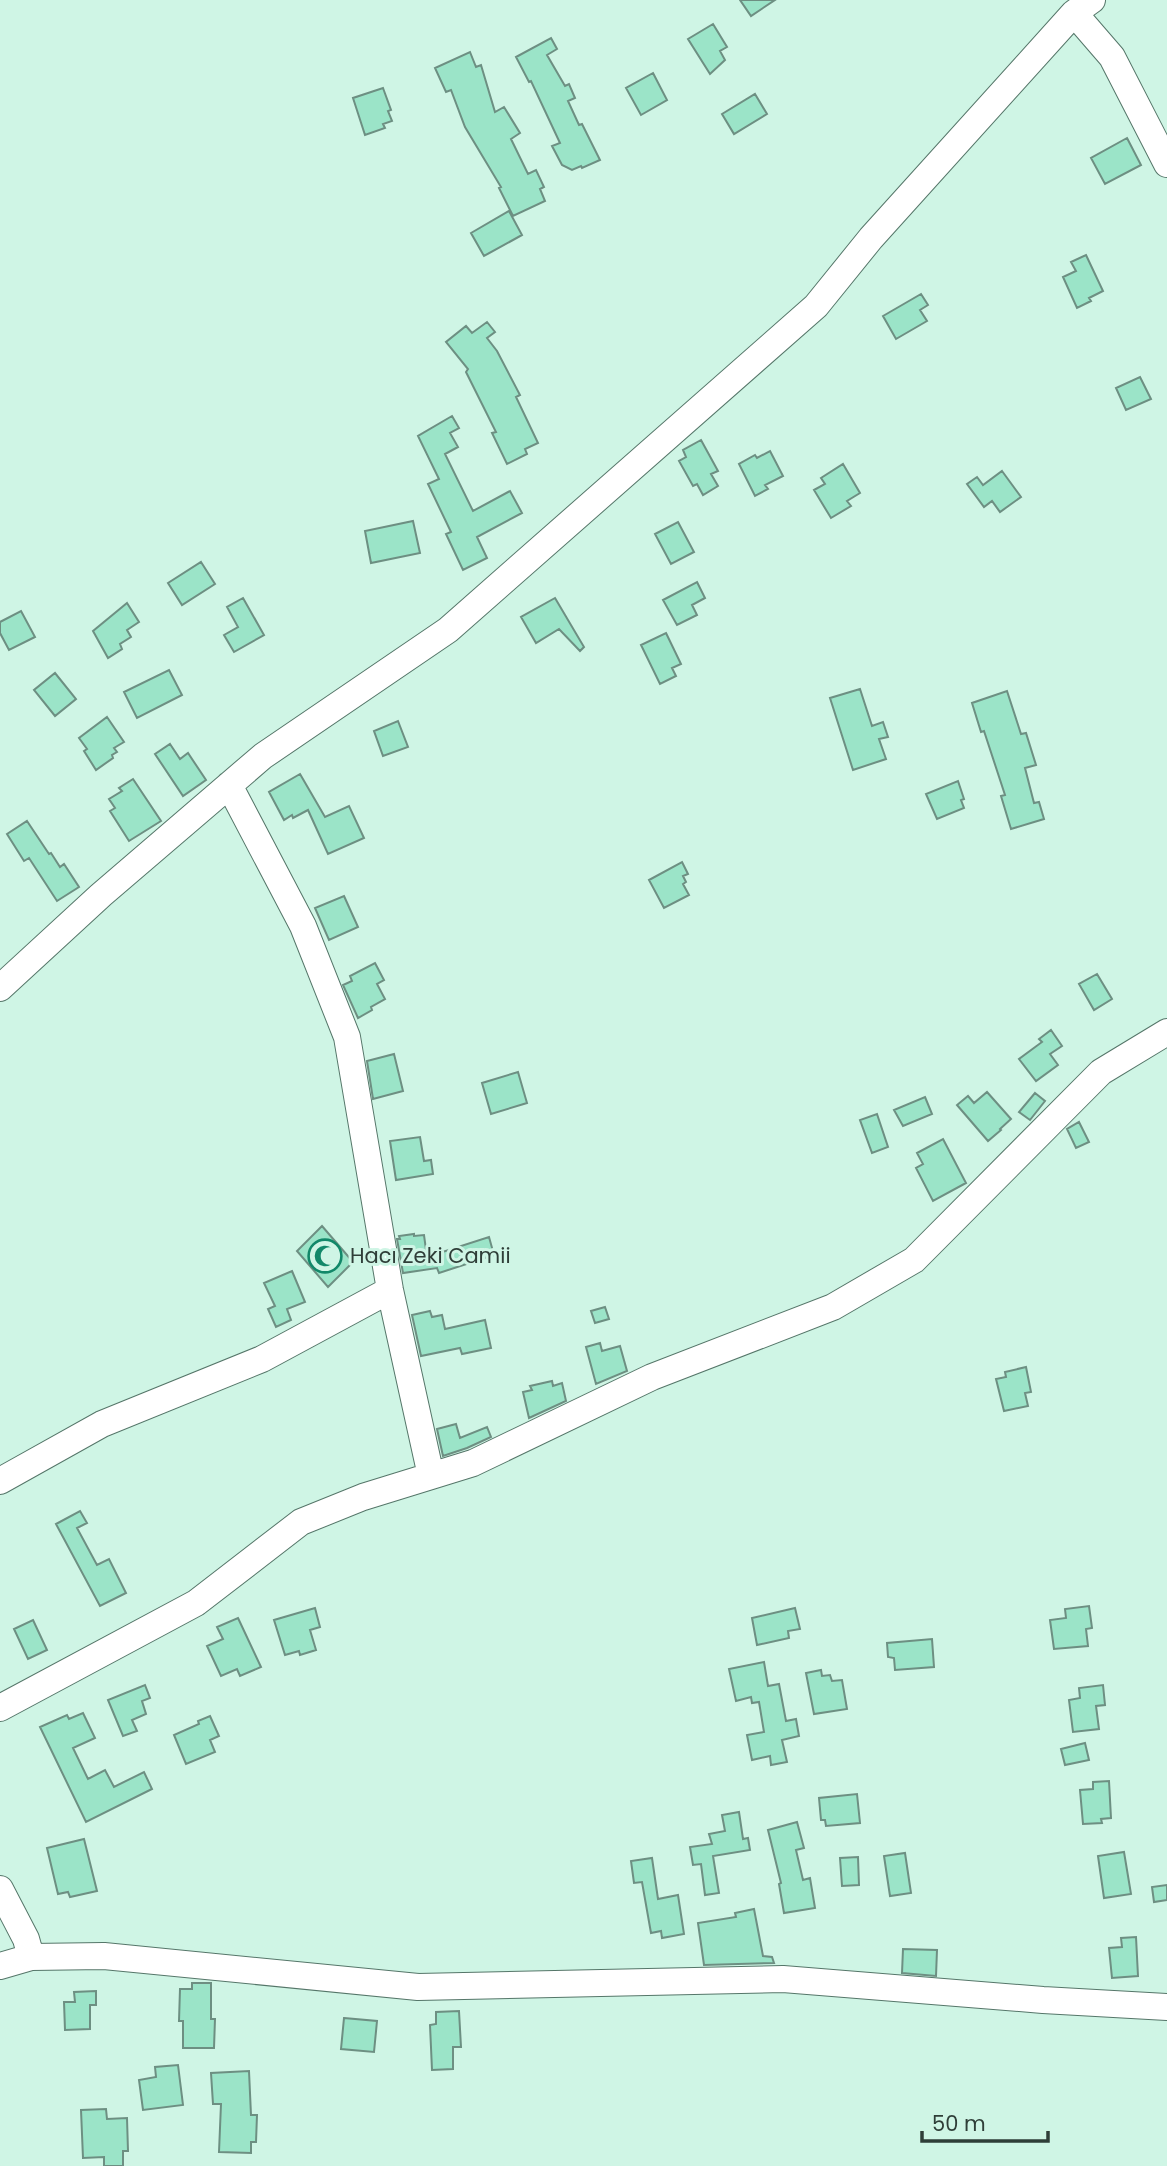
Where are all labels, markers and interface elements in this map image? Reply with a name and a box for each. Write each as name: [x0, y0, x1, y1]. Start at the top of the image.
mosque icon: Hacı Zeki Camii: [306, 1237, 344, 1275]
place label: Hacı Zeki Camii: [350, 1241, 511, 1270]
scale bar: [922, 2100, 1048, 2144]
text: 50 m: [932, 2109, 986, 2138]

